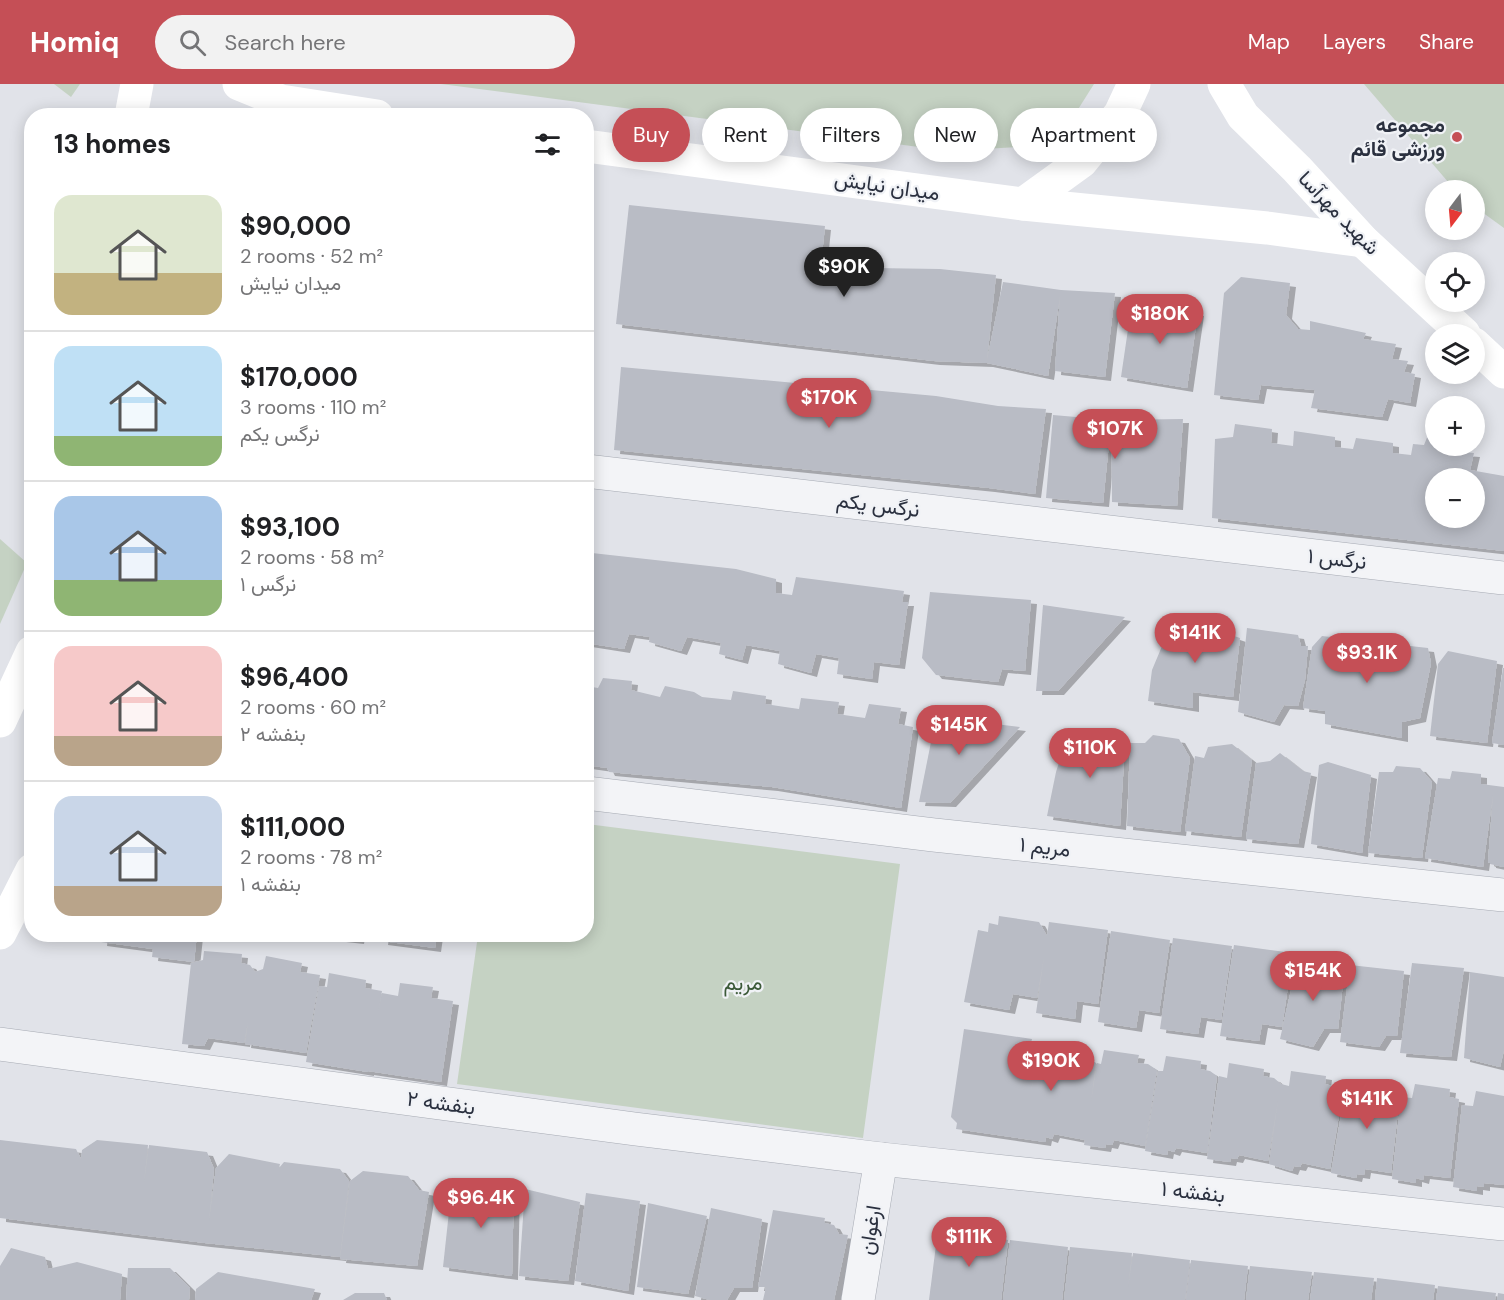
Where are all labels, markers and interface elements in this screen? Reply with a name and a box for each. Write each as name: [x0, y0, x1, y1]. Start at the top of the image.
search box: [155, 15, 575, 69]
text: Homiq: [30, 24, 119, 61]
icon: search: [176, 26, 209, 59]
text: Search here: [224, 28, 346, 57]
text: Map: [1248, 28, 1290, 56]
text: Layers: [1323, 28, 1386, 56]
text: Share: [1419, 28, 1474, 56]
chip: Buy: [612, 108, 690, 162]
chip: Rent: [702, 108, 788, 162]
chip: Filters: [800, 108, 902, 162]
chip: New: [914, 108, 998, 162]
chip: Apartment: [1010, 108, 1157, 162]
place label: مجموعه ورزشی قائم: [1351, 111, 1445, 163]
text: 13 homes: [54, 127, 171, 161]
icon: filters: [531, 128, 564, 161]
marker: مجموعه ورزشی قائم: [1450, 130, 1464, 144]
street label: میدان نیایش: [832, 165, 942, 207]
street label: شهید مهرآسا: [1292, 165, 1386, 261]
north arrow: [1425, 180, 1485, 240]
map controls: [1425, 180, 1485, 528]
text: $90,000: [240, 209, 351, 243]
icon: home: [102, 219, 174, 291]
text: 2 rooms · 52 m²: [240, 243, 383, 269]
pin: $90K: [808, 247, 880, 298]
button: locate: [1425, 252, 1485, 312]
text: $90K: [818, 253, 870, 279]
text: میدان نیایش: [240, 270, 341, 296]
pin: $180K: [1118, 294, 1202, 345]
text: $180K: [1130, 300, 1190, 326]
button: layers: [1425, 324, 1485, 384]
text: $170,000: [240, 360, 358, 394]
icon: home: [102, 370, 174, 442]
pin: $170K: [787, 378, 871, 429]
text: $170K: [800, 384, 858, 410]
text: 3 rooms · 110 m²: [240, 394, 386, 420]
button: +: [1425, 396, 1485, 456]
pin: $107K: [1073, 409, 1157, 460]
text: $107K: [1086, 415, 1144, 441]
text: نرگس یکم: [240, 421, 320, 447]
button: −: [1425, 468, 1485, 528]
street label: نرگس یکم: [835, 486, 921, 524]
text: $93,100: [240, 510, 340, 544]
icon: home: [102, 520, 174, 592]
street label: نرگس ۱: [1306, 542, 1368, 576]
text: 2 rooms · 58 m²: [240, 544, 384, 570]
text: نرگس ۱: [240, 571, 296, 597]
pin: $141K: [1153, 613, 1237, 664]
text: $141K: [1169, 619, 1221, 645]
pin: $93.1K: [1318, 633, 1416, 684]
text: $93.1K: [1336, 639, 1398, 665]
text: $96,400: [240, 660, 349, 694]
icon: home: [102, 670, 174, 742]
text: 2 rooms · 60 m²: [240, 694, 386, 720]
pin: $145K: [917, 705, 1001, 756]
text: $145K: [930, 711, 988, 737]
text: بنفشه ۲: [240, 721, 306, 747]
pin: $110K: [1048, 728, 1132, 779]
text: $110K: [1063, 734, 1117, 760]
text: $111,000: [240, 810, 345, 844]
icon: home: [102, 820, 174, 892]
street label: مریم ۱: [1018, 830, 1072, 864]
text: 2 rooms · 78 m²: [240, 844, 382, 870]
text: بنفشه ۱: [240, 871, 301, 897]
pin: $154K: [1271, 951, 1355, 1002]
text: $154K: [1284, 957, 1342, 983]
park label: مریم: [723, 969, 763, 997]
pin: $190K: [1009, 1041, 1093, 1092]
text: $190K: [1021, 1047, 1081, 1073]
pin: $141K: [1325, 1079, 1409, 1130]
street label: بنفشه ۲: [405, 1084, 477, 1122]
text: $141K: [1341, 1085, 1393, 1111]
street label: بنفشه ۱: [1160, 1175, 1226, 1209]
pin: $96.4K: [432, 1178, 530, 1229]
text: $96.4K: [447, 1184, 515, 1210]
street label: ارغوان: [852, 1203, 888, 1257]
pin: $111K: [927, 1217, 1011, 1268]
text: $111K: [946, 1223, 992, 1249]

